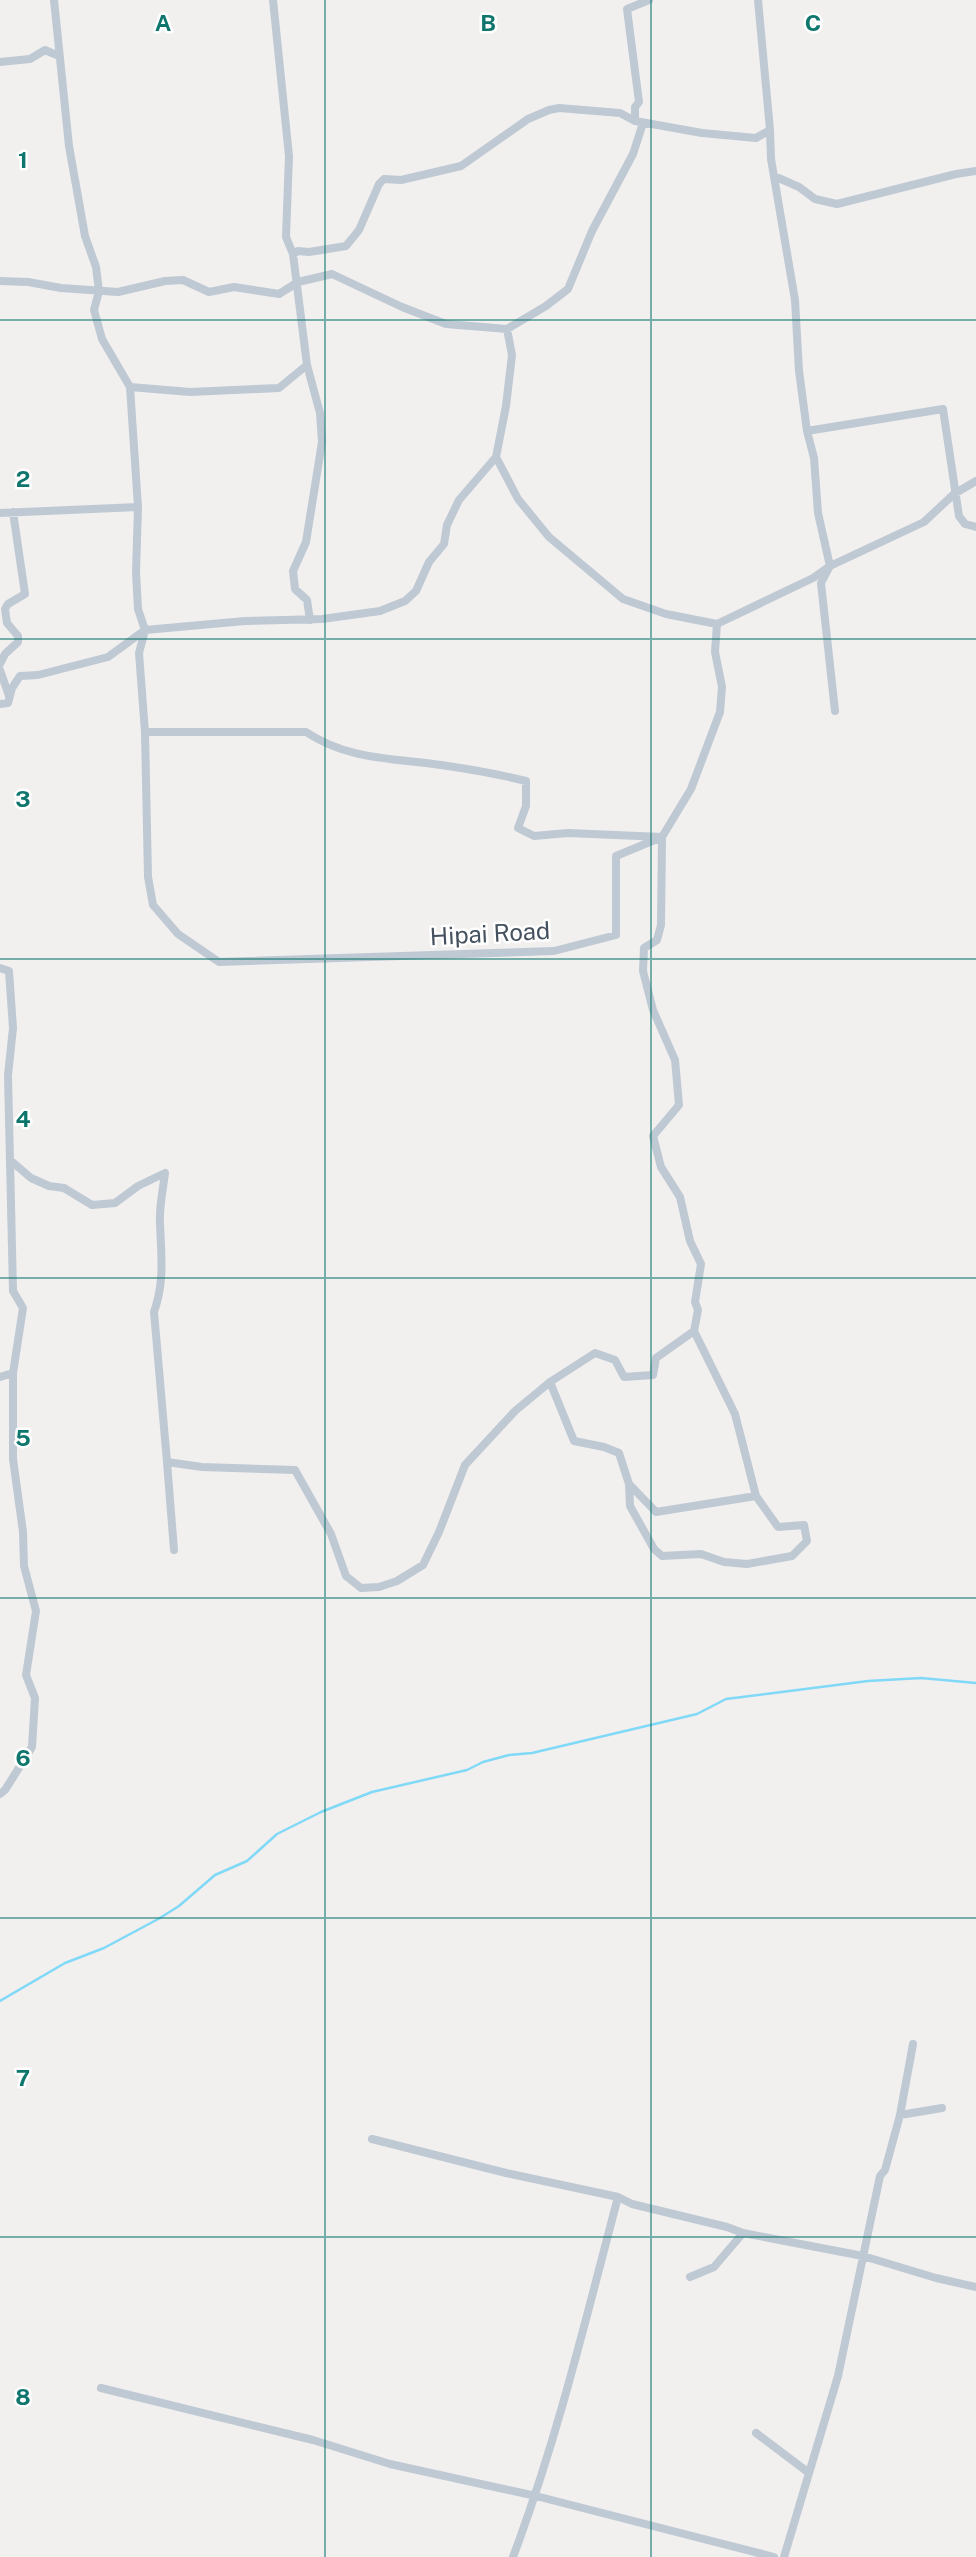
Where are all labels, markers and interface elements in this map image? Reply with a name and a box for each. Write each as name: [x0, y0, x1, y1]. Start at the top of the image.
text: A: [155, 9, 172, 36]
text: B: [480, 9, 496, 36]
text: C: [805, 9, 821, 36]
text: 1: [18, 146, 28, 173]
text: 2: [16, 465, 30, 492]
text: 3: [15, 785, 31, 812]
street label: Hipai Road: [429, 916, 551, 950]
text: 4: [15, 1105, 31, 1132]
text: 5: [15, 1424, 31, 1451]
text: 6: [15, 1744, 31, 1771]
text: 7: [16, 2064, 30, 2091]
text: 8: [15, 2383, 31, 2410]

